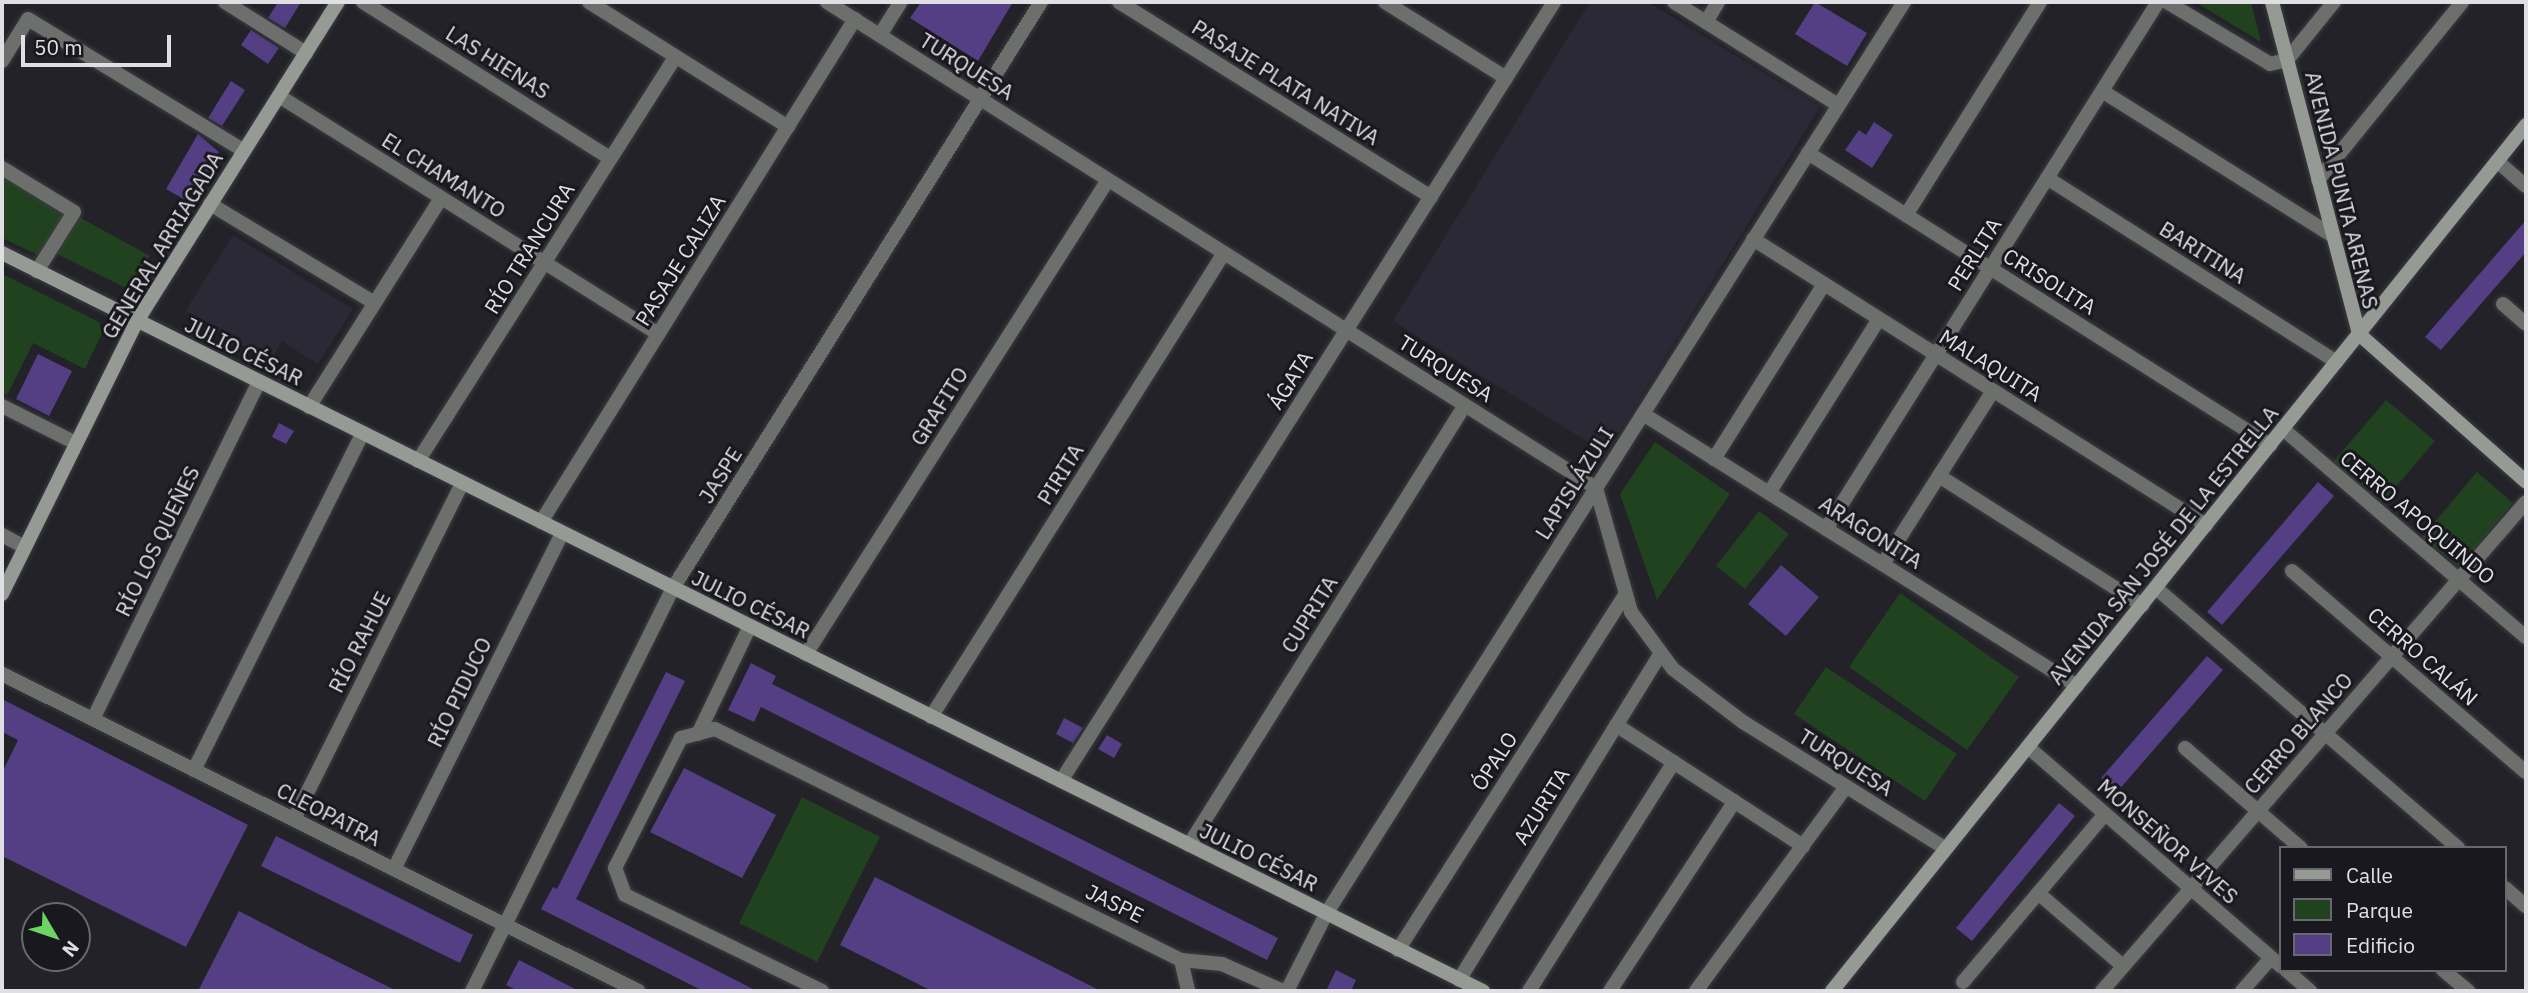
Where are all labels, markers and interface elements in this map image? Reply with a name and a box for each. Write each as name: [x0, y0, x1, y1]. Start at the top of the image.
street label: PASAJE PLATA NATIVA: [1188, 14, 1384, 150]
street label: LAS HIENAS: [441, 20, 555, 104]
scale bar: [24, 21, 175, 65]
street label: TURQUESA: [915, 27, 1019, 105]
text: 50 m: [34, 33, 83, 61]
street label: AVENIDA PUNTA ARENAS: [2300, 69, 2384, 311]
street label: EL CHAMANTO: [378, 127, 510, 223]
street label: GENERAL ARRIAGADA: [96, 147, 228, 343]
street label: RÍO TRANCURA: [479, 178, 579, 318]
street label: PASAJE CALIZA: [630, 190, 730, 330]
street label: PERLITA: [1942, 213, 2006, 295]
street label: BARITINA: [2155, 216, 2251, 288]
street label: CRISOLITA: [1999, 243, 2101, 319]
street label: JULIO CÉSAR: [181, 312, 307, 390]
street label: MALAQUITA: [1935, 324, 2047, 406]
street label: TURQUESA: [1394, 329, 1498, 407]
street label: ÁGATA: [1262, 346, 1318, 414]
street label: GRAFITO: [905, 362, 973, 450]
street label: AVENIDA SAN JOSÉ DE LA ESTRELLA: [2043, 401, 2283, 689]
street label: LAPISLÁZULI: [1530, 422, 1618, 544]
street label: PIRITA: [1032, 439, 1088, 509]
street label: JASPE: [693, 442, 747, 508]
street label: CERRO APOQUINDO: [2336, 445, 2500, 589]
street label: RÍO LOS QUEÑES: [110, 462, 204, 620]
street label: ARAGONITA: [1815, 490, 1927, 574]
street label: JULIO CÉSAR: [688, 565, 814, 643]
street label: CUPRITA: [1276, 571, 1342, 657]
street label: RÍO RAHUE: [323, 587, 395, 697]
street label: CERRO CALÁN: [2363, 601, 2483, 711]
street label: RÍO PIDUCO: [422, 633, 496, 751]
street label: CERRO BLANCO: [2239, 667, 2357, 799]
street label: TURQUESA: [1794, 723, 1898, 801]
street label: ÓPALO: [1466, 727, 1522, 795]
street label: AZURITA: [1508, 763, 1574, 849]
street label: MONSEÑOR VIVES: [2093, 773, 2243, 909]
street label: CLEOPATRA: [273, 777, 385, 851]
street label: JULIO CÉSAR: [1196, 818, 1322, 896]
legend: [2280, 846, 2507, 972]
text: Calle: [2346, 861, 2393, 889]
street label: JASPE: [1082, 878, 1148, 928]
text: Parque: [2346, 896, 2413, 924]
north arrow: [21, 902, 91, 972]
text: Edificio: [2346, 931, 2415, 959]
text: N: [57, 936, 84, 962]

